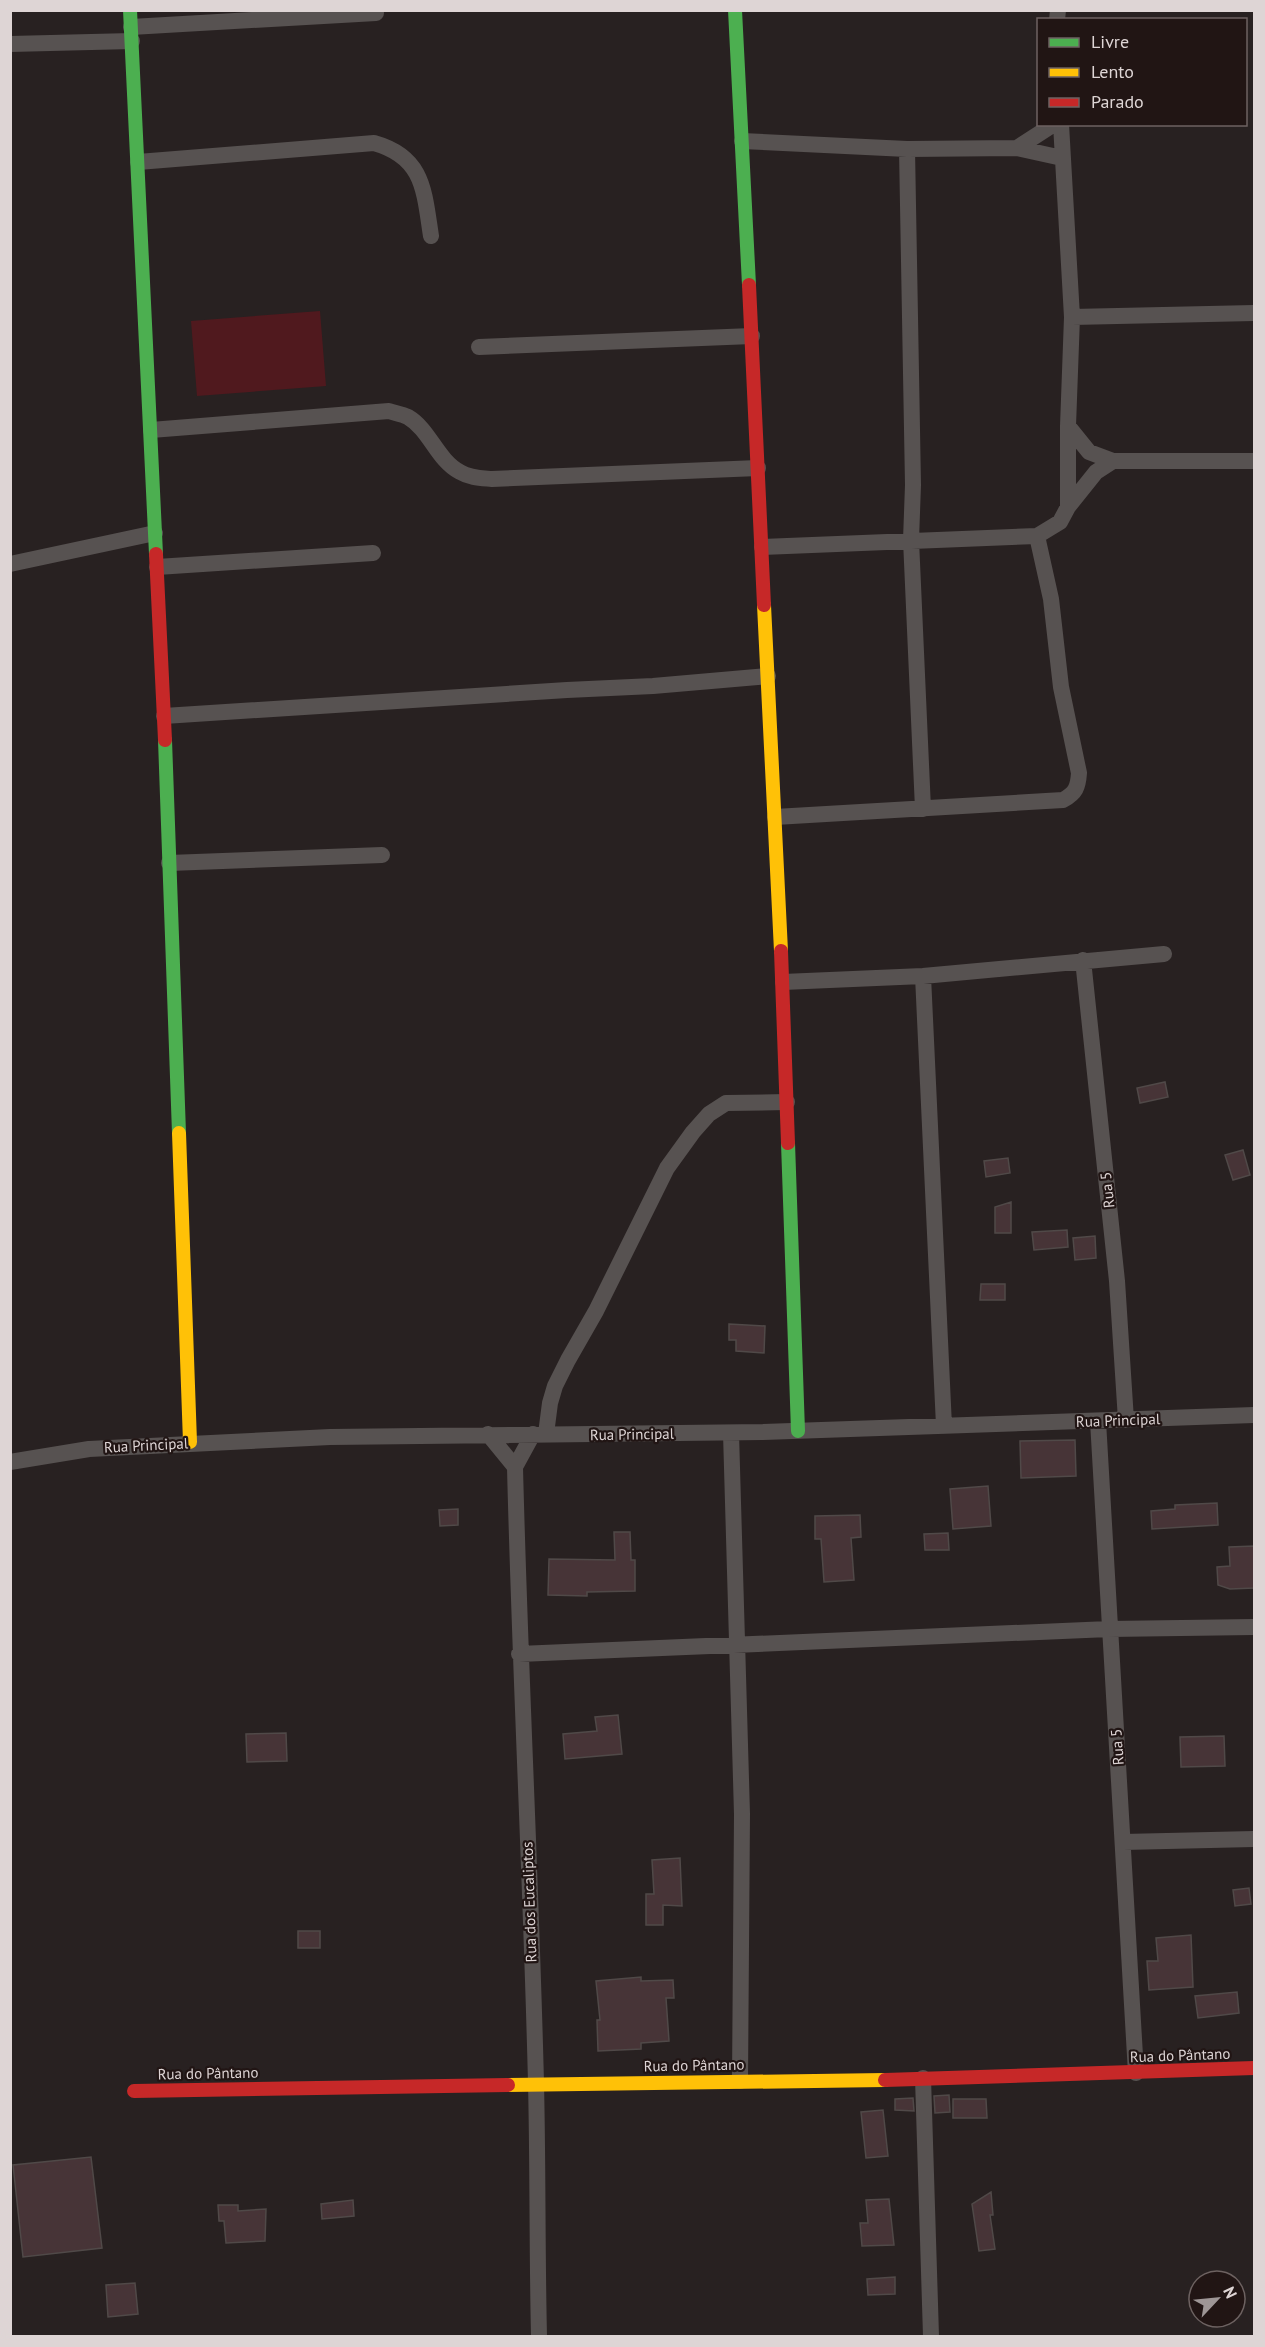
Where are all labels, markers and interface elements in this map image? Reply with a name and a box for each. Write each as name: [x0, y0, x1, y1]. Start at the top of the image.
legend: [1037, 18, 1247, 126]
text: Livre: [1091, 30, 1129, 53]
text: Lento: [1091, 60, 1134, 83]
text: Parado: [1091, 90, 1144, 113]
street label: Rua 5: [1096, 1171, 1118, 1209]
street label: Rua Principal: [1076, 1409, 1161, 1431]
street label: Rua Principal: [590, 1424, 675, 1444]
street label: Rua Principal: [103, 1433, 189, 1457]
street label: Rua 5: [1106, 1728, 1128, 1766]
street label: Rua dos Eucaliptos: [517, 1841, 541, 1963]
street label: Rua do Pântano: [1129, 2044, 1231, 2066]
street label: Rua do Pântano: [643, 2055, 745, 2075]
street label: Rua do Pântano: [157, 2063, 259, 2083]
north arrow: [1187, 2269, 1247, 2329]
text: N: [1219, 2283, 1242, 2302]

